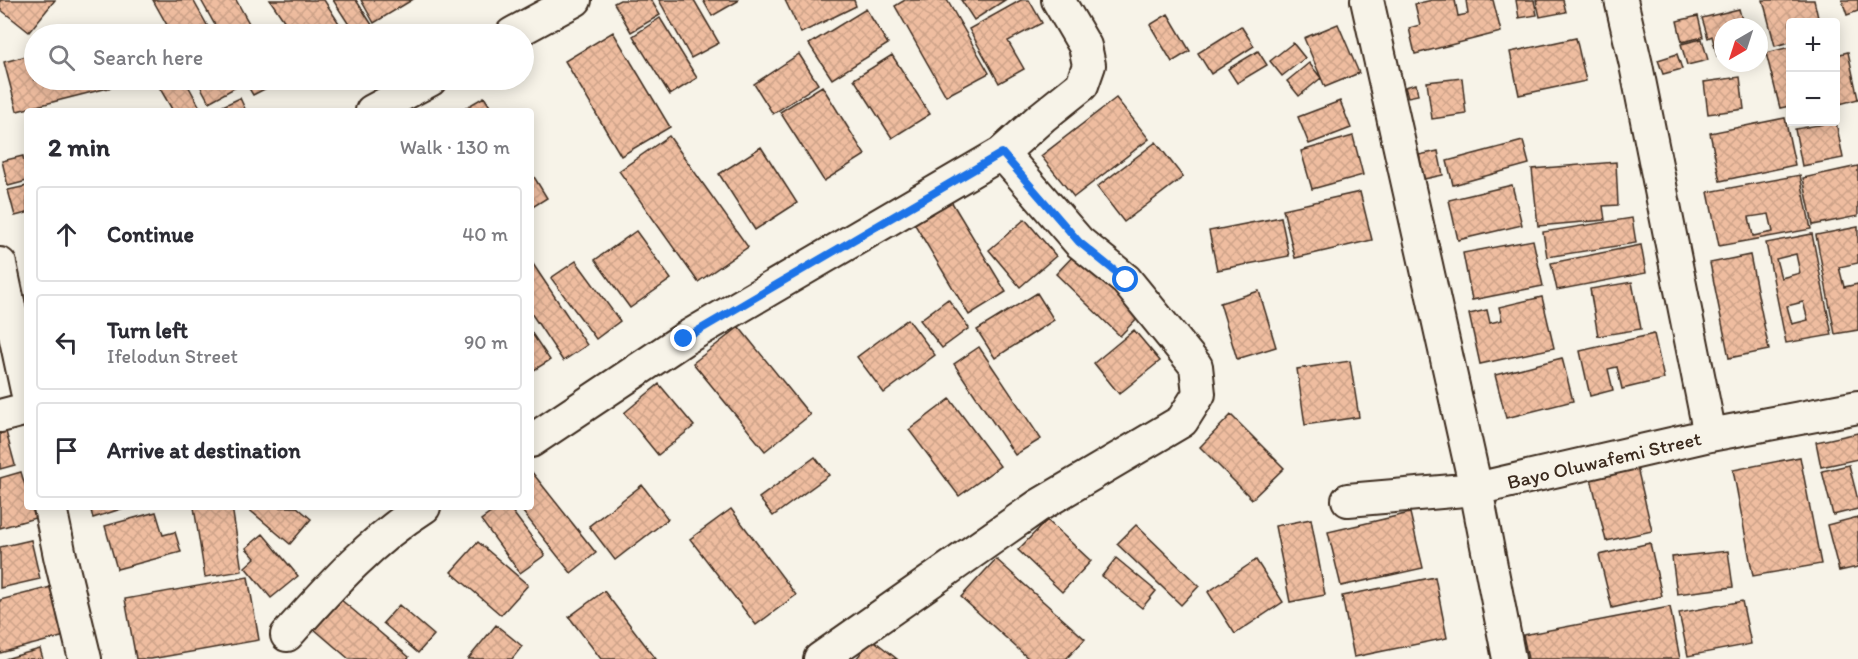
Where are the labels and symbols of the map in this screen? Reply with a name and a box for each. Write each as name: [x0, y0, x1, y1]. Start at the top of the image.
north arrow: [1714, 18, 1768, 72]
route start: [1112, 266, 1138, 292]
route end: [670, 325, 696, 351]
street label: Bayo Oluwafemi Street: [1505, 426, 1704, 494]

